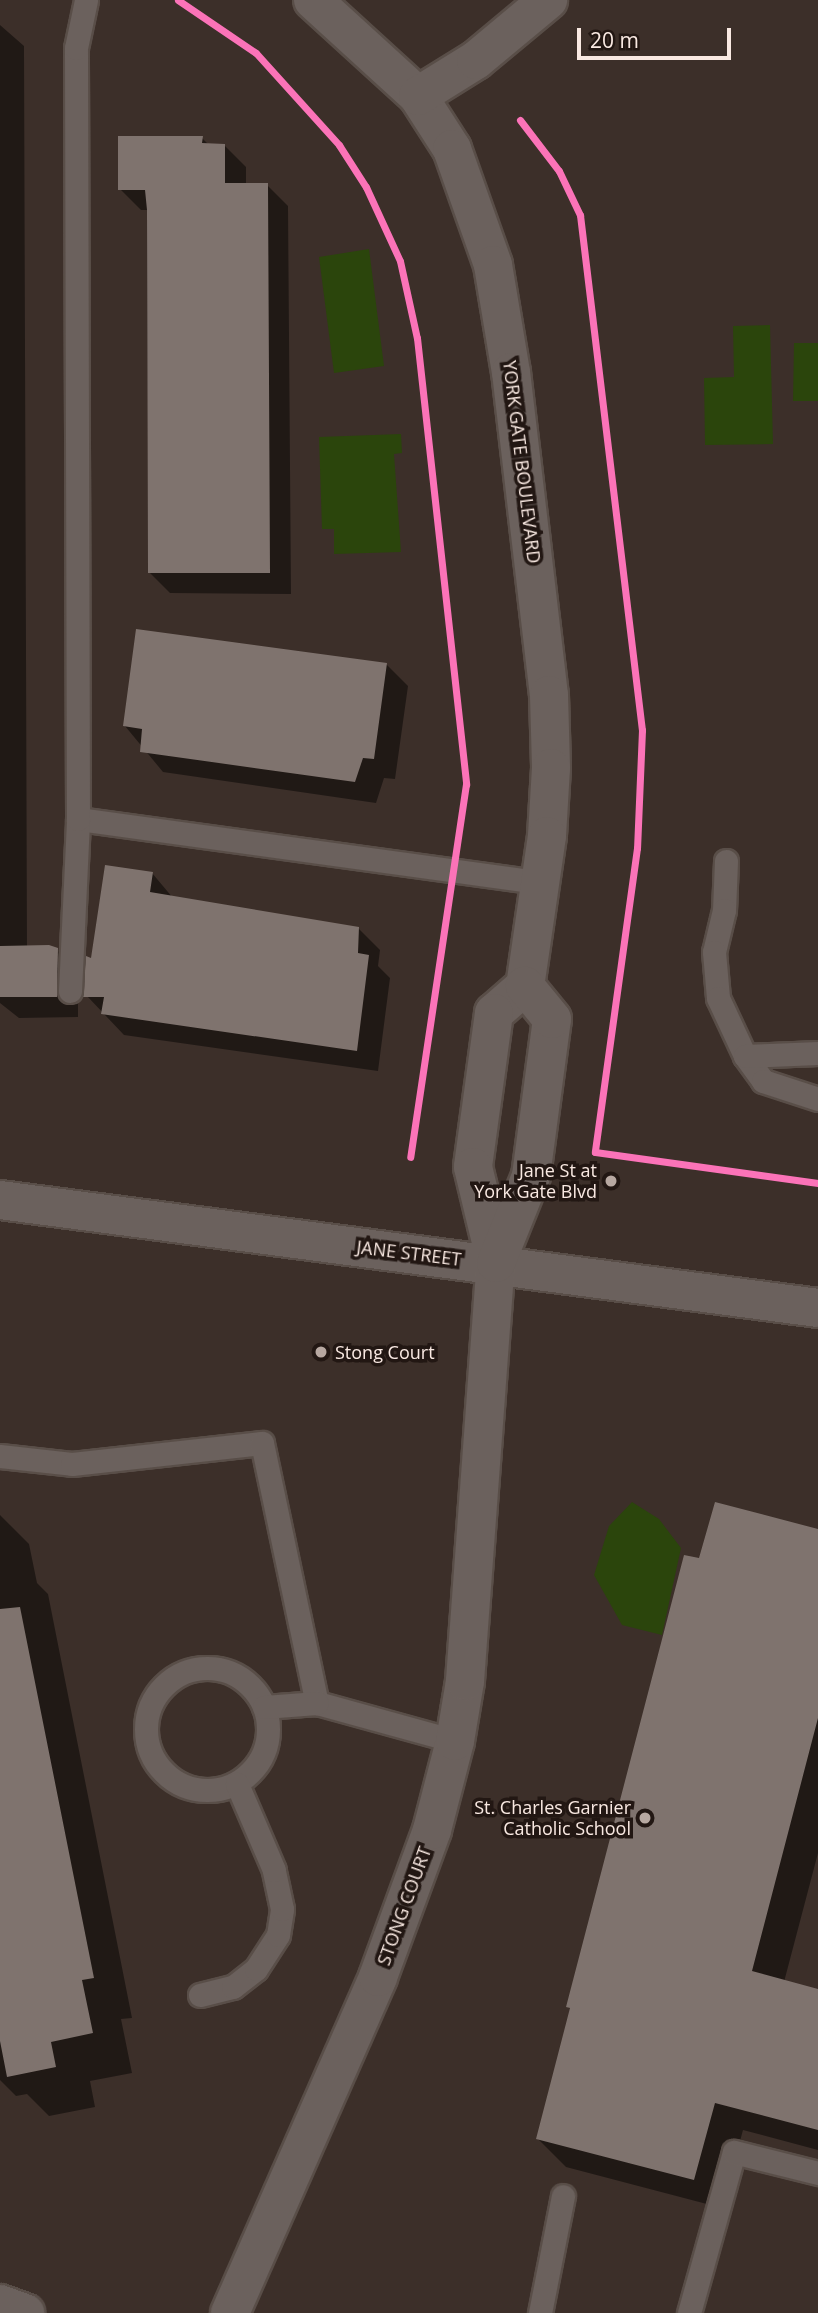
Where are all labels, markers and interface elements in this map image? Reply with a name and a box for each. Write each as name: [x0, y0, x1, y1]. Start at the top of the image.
scale bar: [580, 14, 734, 58]
text: 20 m: [590, 26, 639, 54]
street label: YORK GATE BOULEVARD: [499, 359, 545, 565]
place label: Jane St at York Gate Blvd: [474, 1160, 597, 1202]
marker: Jane St at York Gate Blvd: [603, 1173, 619, 1189]
street label: JANE STREET: [355, 1236, 463, 1270]
place label: Stong Court: [335, 1341, 435, 1363]
marker: Stong Court: [313, 1344, 329, 1360]
place label: St. Charles Garnier Catholic School: [474, 1797, 631, 1840]
marker: St. Charles Garnier Catholic School: [637, 1810, 653, 1826]
street label: STONG COURT: [373, 1844, 435, 1968]

